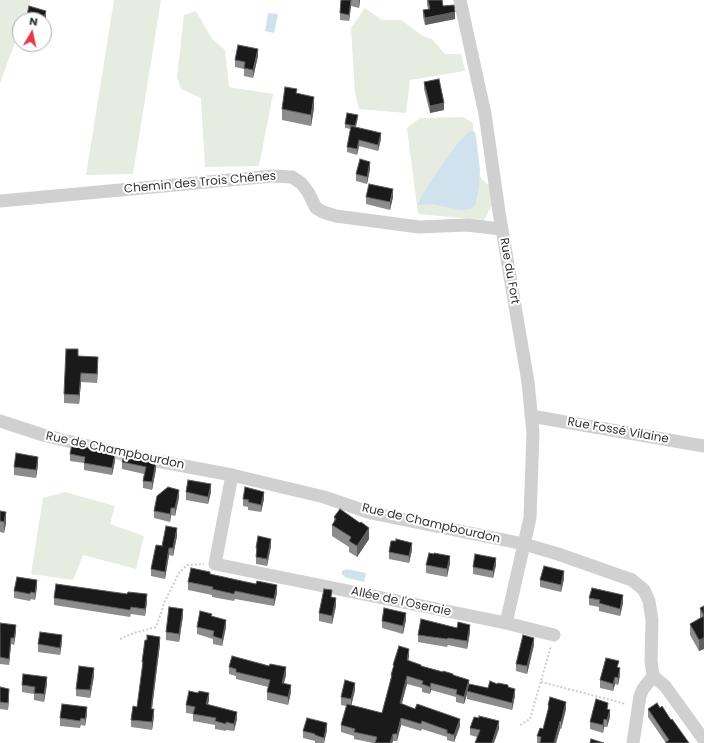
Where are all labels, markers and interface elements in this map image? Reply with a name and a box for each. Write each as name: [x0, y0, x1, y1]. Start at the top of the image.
north arrow: [12, 12, 52, 52]
text: N: [28, 13, 39, 30]
street label: Chemin des Trois Chênes: [123, 169, 277, 197]
street label: Rue du Fort: [496, 237, 522, 305]
street label: Rue Fossé Vilaine: [566, 415, 670, 447]
street label: Rue de Champbourdon: [44, 429, 186, 473]
street label: Rue de Champbourdon: [361, 501, 501, 547]
street label: Allée de l'Oseraie: [350, 584, 452, 620]

